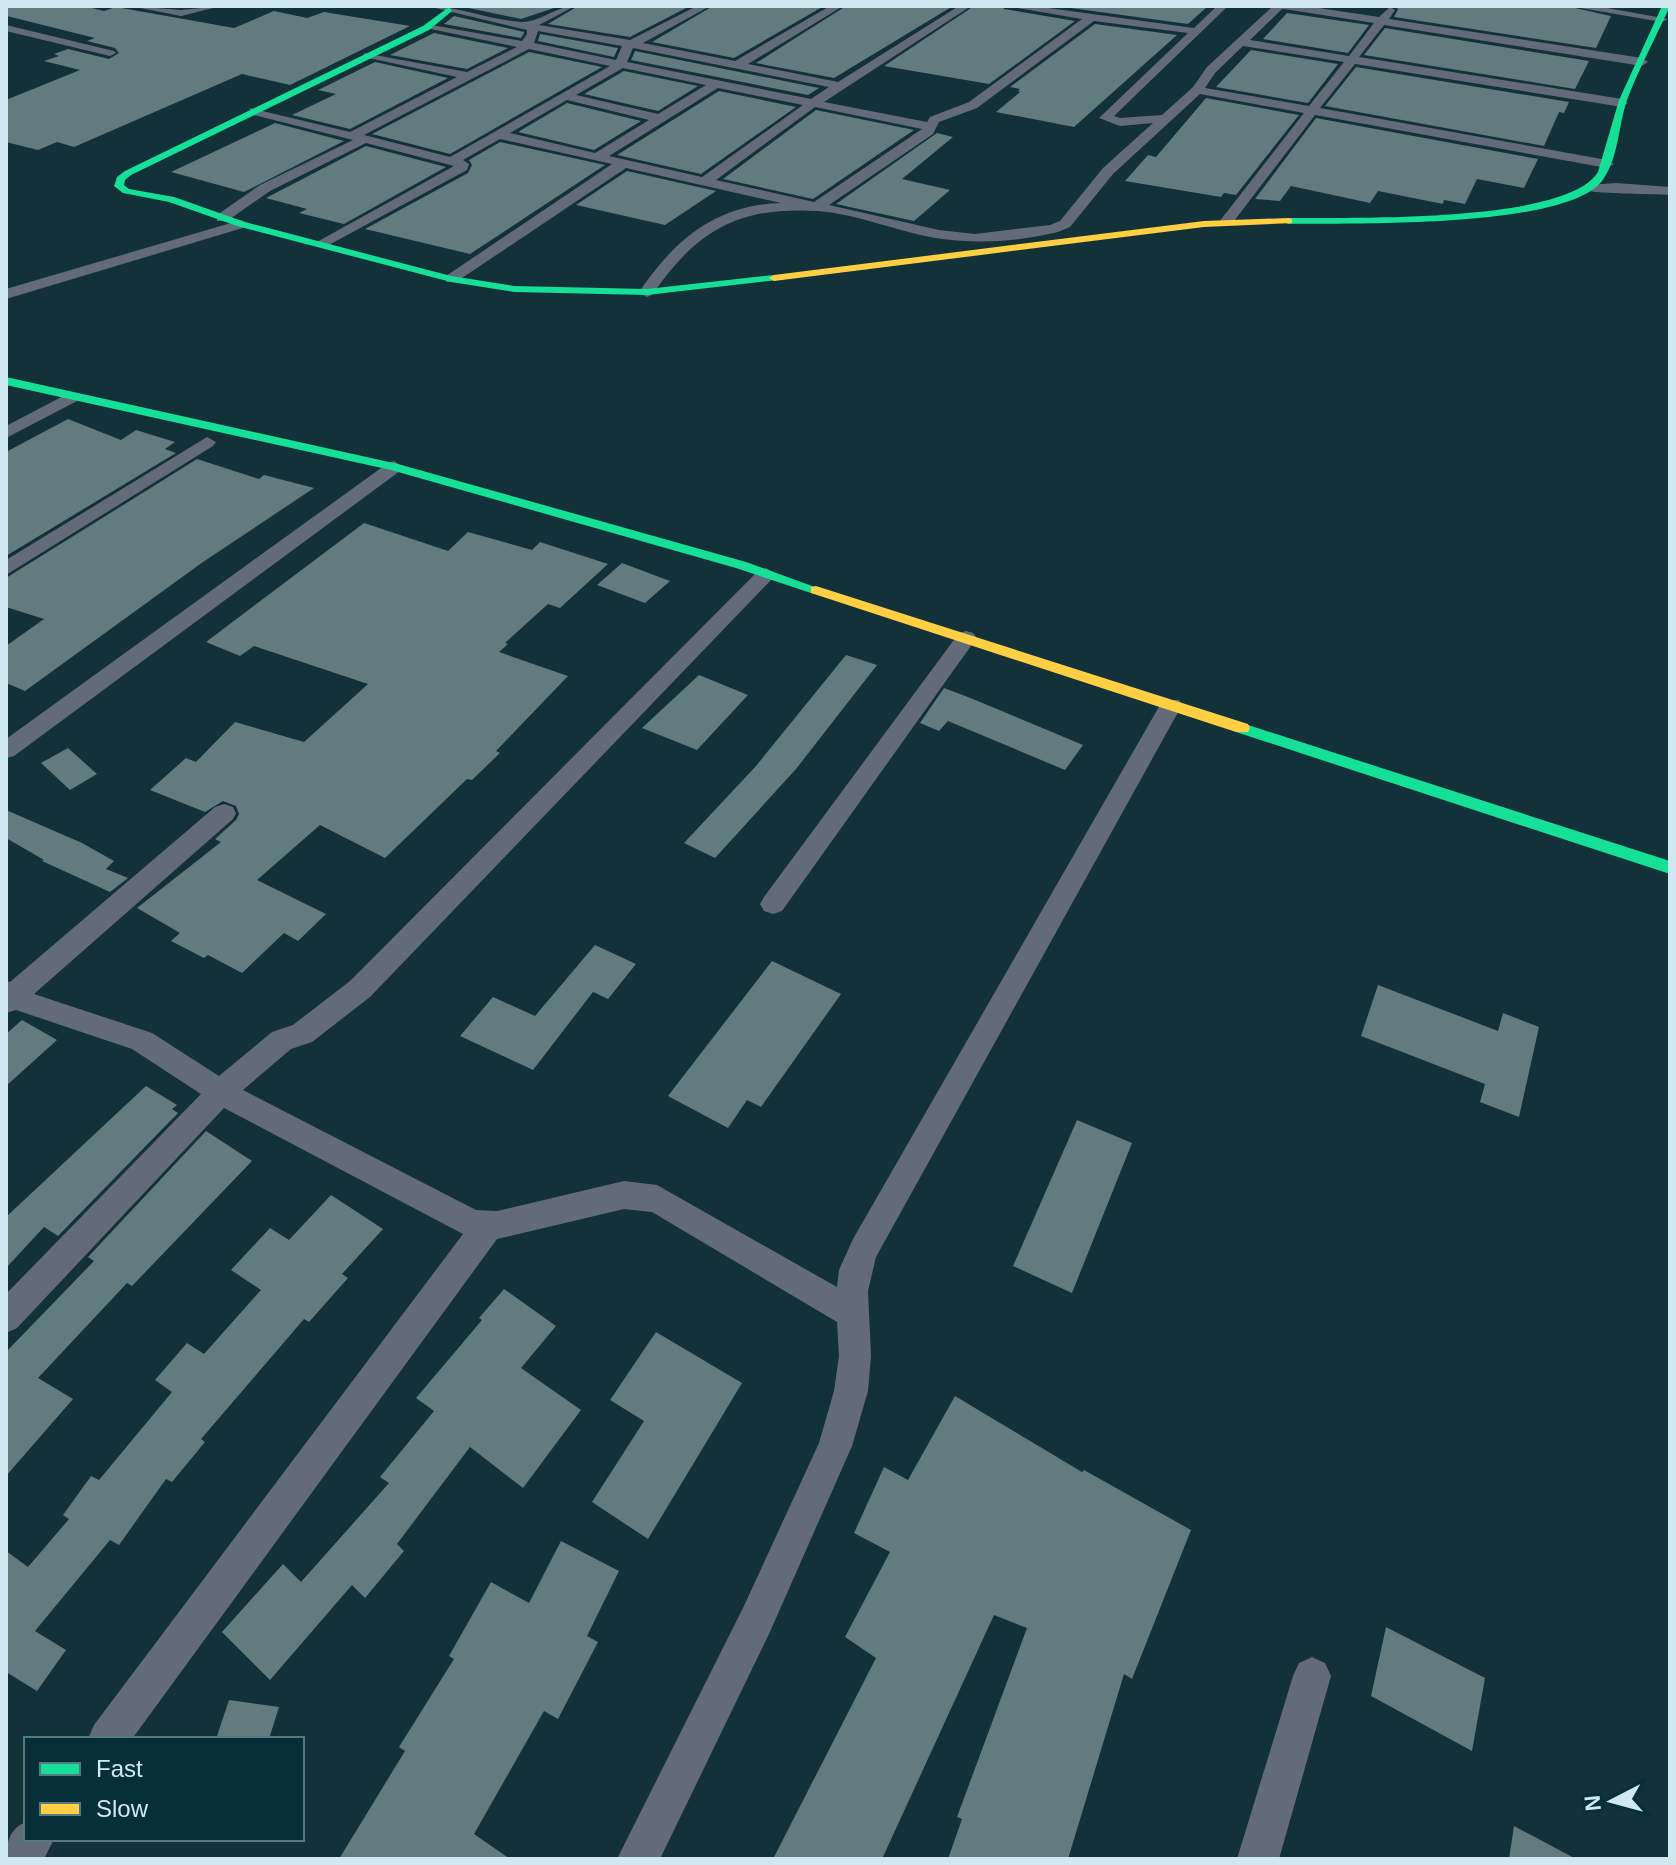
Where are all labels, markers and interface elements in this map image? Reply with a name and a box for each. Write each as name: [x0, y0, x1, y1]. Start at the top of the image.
legend: [24, 1737, 304, 1841]
text: Fast: [96, 1755, 143, 1782]
north arrow: [1572, 1761, 1652, 1841]
text: N: [1579, 1794, 1606, 1812]
text: Slow: [96, 1795, 149, 1822]

